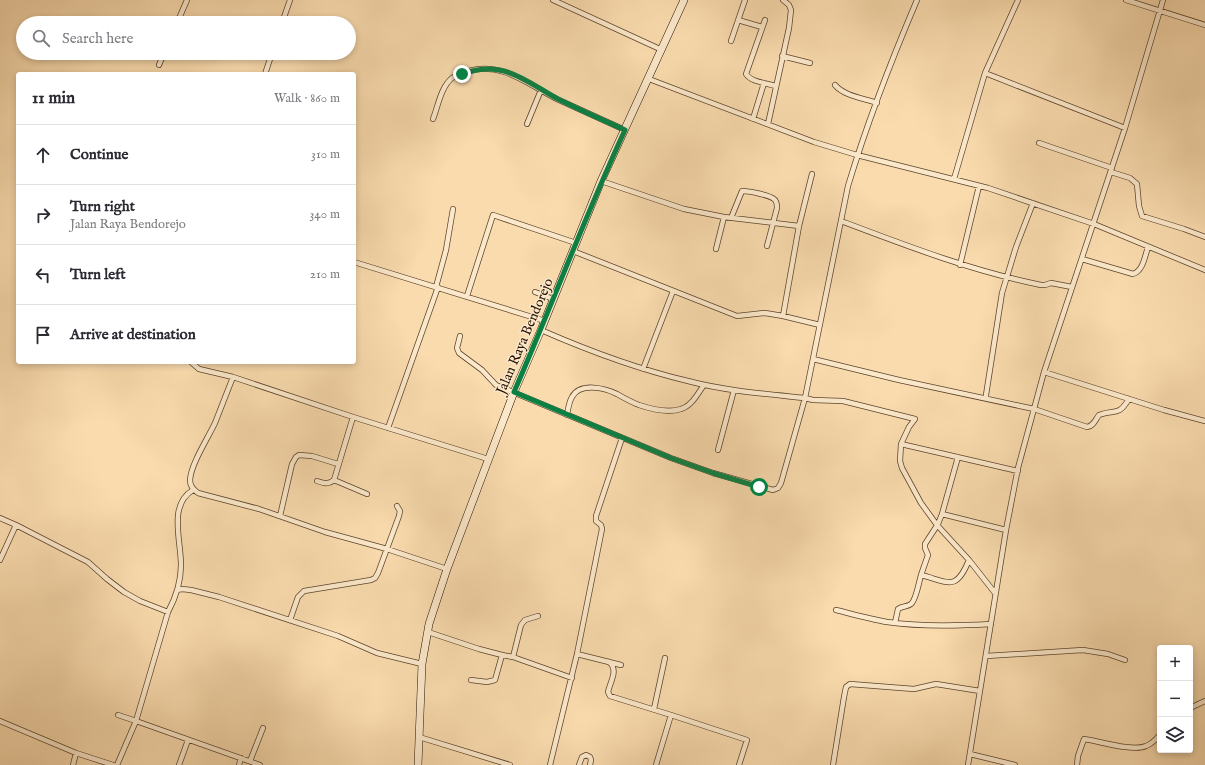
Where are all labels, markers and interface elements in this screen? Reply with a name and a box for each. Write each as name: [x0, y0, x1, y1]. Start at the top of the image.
search box: [16, 16, 356, 60]
icon: search: [30, 27, 52, 49]
text: Search here: [62, 29, 133, 48]
route end: [453, 65, 471, 83]
text: 11 min: [32, 88, 75, 109]
text: Walk · 860 m: [274, 90, 340, 107]
icon: ahead: [32, 144, 54, 166]
text: Continue: [70, 145, 128, 164]
text: 310 m: [311, 146, 340, 163]
text: Turn right: [70, 197, 135, 216]
icon: right: [32, 204, 54, 226]
text: 340 m: [310, 206, 340, 223]
text: Jalan Raya Bendorejo: [70, 216, 186, 233]
icon: left: [32, 264, 54, 286]
text: Turn left: [70, 265, 126, 284]
text: 210 m: [310, 266, 340, 283]
street label: Jalan Raya Bendorejo: [491, 275, 558, 399]
icon: arrive: [32, 324, 54, 346]
text: Arrive at destination: [70, 325, 196, 344]
route start: [750, 478, 768, 496]
map controls: [1157, 645, 1193, 753]
button: +: [1157, 645, 1193, 681]
button: −: [1157, 681, 1193, 717]
button: layers: [1157, 717, 1193, 753]

